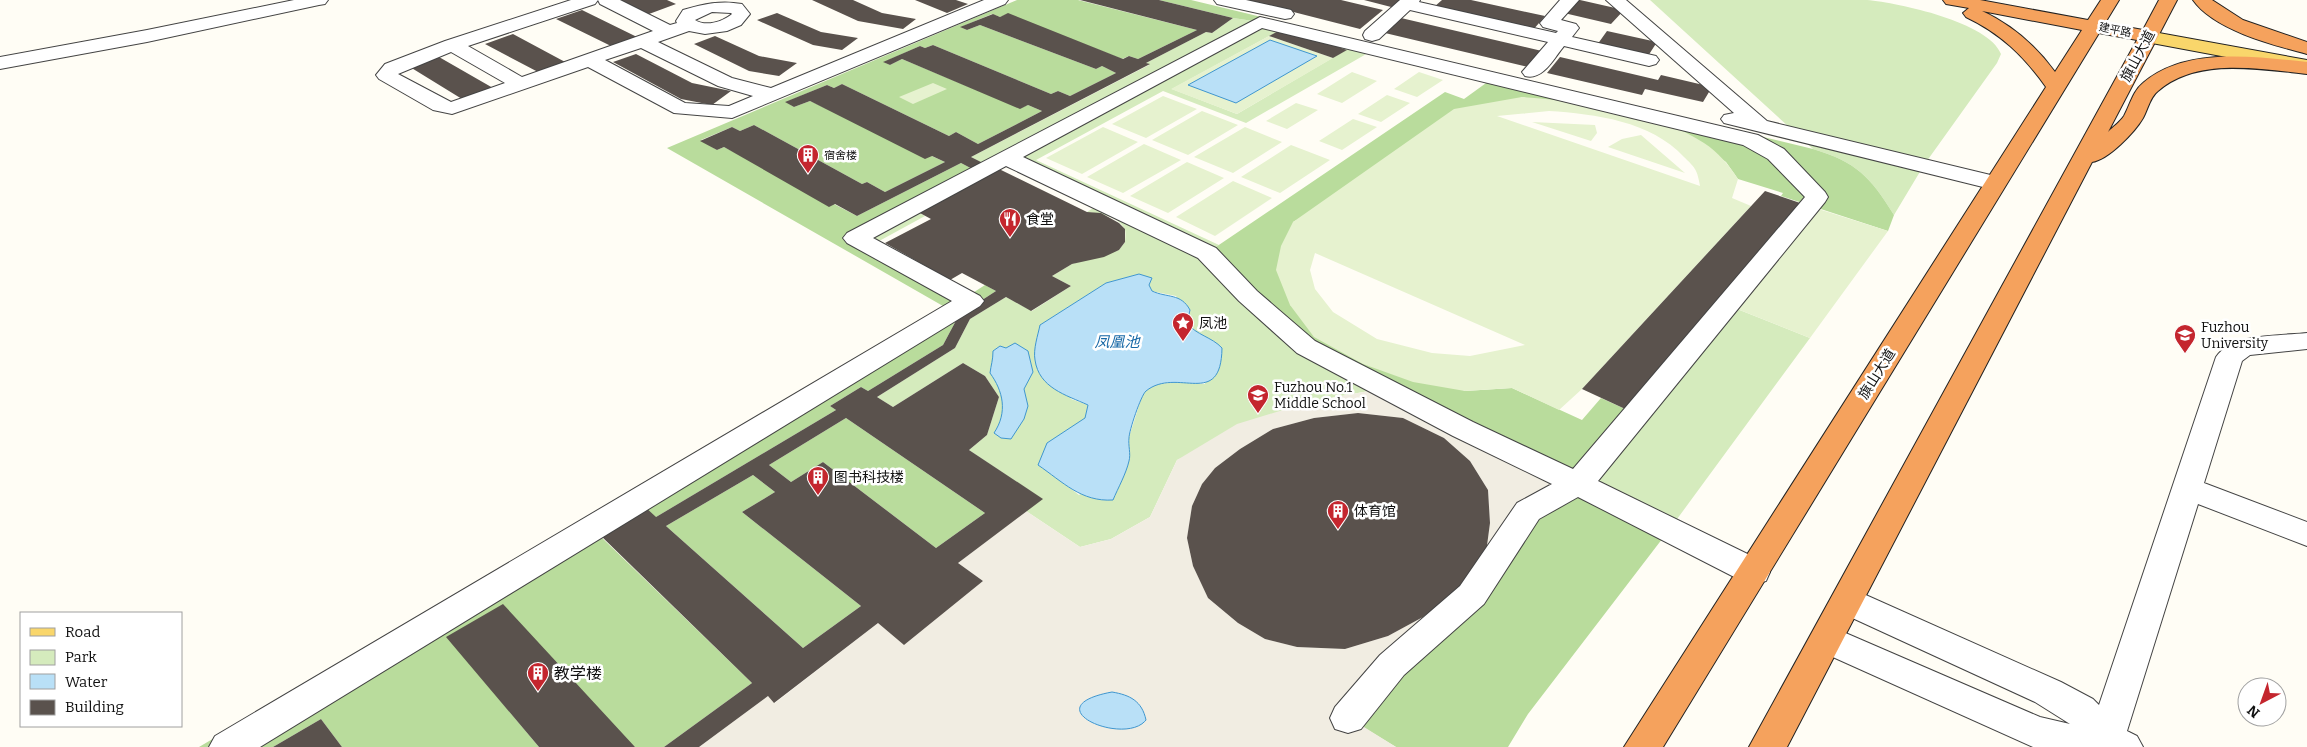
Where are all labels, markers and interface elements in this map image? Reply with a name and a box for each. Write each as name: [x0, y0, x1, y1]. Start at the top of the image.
street label: 建平路: [2098, 20, 2132, 40]
street label: 旗山大道: [2117, 27, 2159, 85]
building icon: 宿舍楼: [796, 143, 820, 174]
place label: 宿舍楼: [824, 149, 857, 162]
restaurant icon: 食堂: [998, 207, 1022, 238]
place label: 食堂: [1026, 211, 1054, 228]
place icon: 凤池: [1171, 311, 1195, 342]
place label: 凤池: [1199, 315, 1227, 332]
place label: Fuzhou University: [2201, 319, 2269, 352]
school or university icon: Fuzhou University: [2173, 323, 2197, 354]
water label: 凤凰池: [1094, 333, 1141, 351]
street label: 旗山大道: [1855, 346, 1899, 402]
place label: Fuzhou No.1 Middle School: [1274, 379, 1366, 412]
school or university icon: Fuzhou No.1 Middle School: [1246, 383, 1270, 414]
building icon: 图书科技楼: [806, 465, 830, 496]
place label: 图书科技楼: [834, 469, 904, 486]
building icon: 体育馆: [1326, 499, 1350, 530]
place label: 体育馆: [1354, 503, 1396, 520]
legend: [20, 612, 182, 727]
text: Road: [65, 623, 100, 641]
text: Park: [65, 648, 97, 666]
building icon: 教学楼: [526, 661, 550, 692]
place label: 教学楼: [554, 664, 602, 683]
text: Water: [65, 673, 108, 691]
north arrow: [2237, 677, 2287, 727]
text: Building: [65, 698, 124, 716]
text: N: [2244, 701, 2263, 721]

